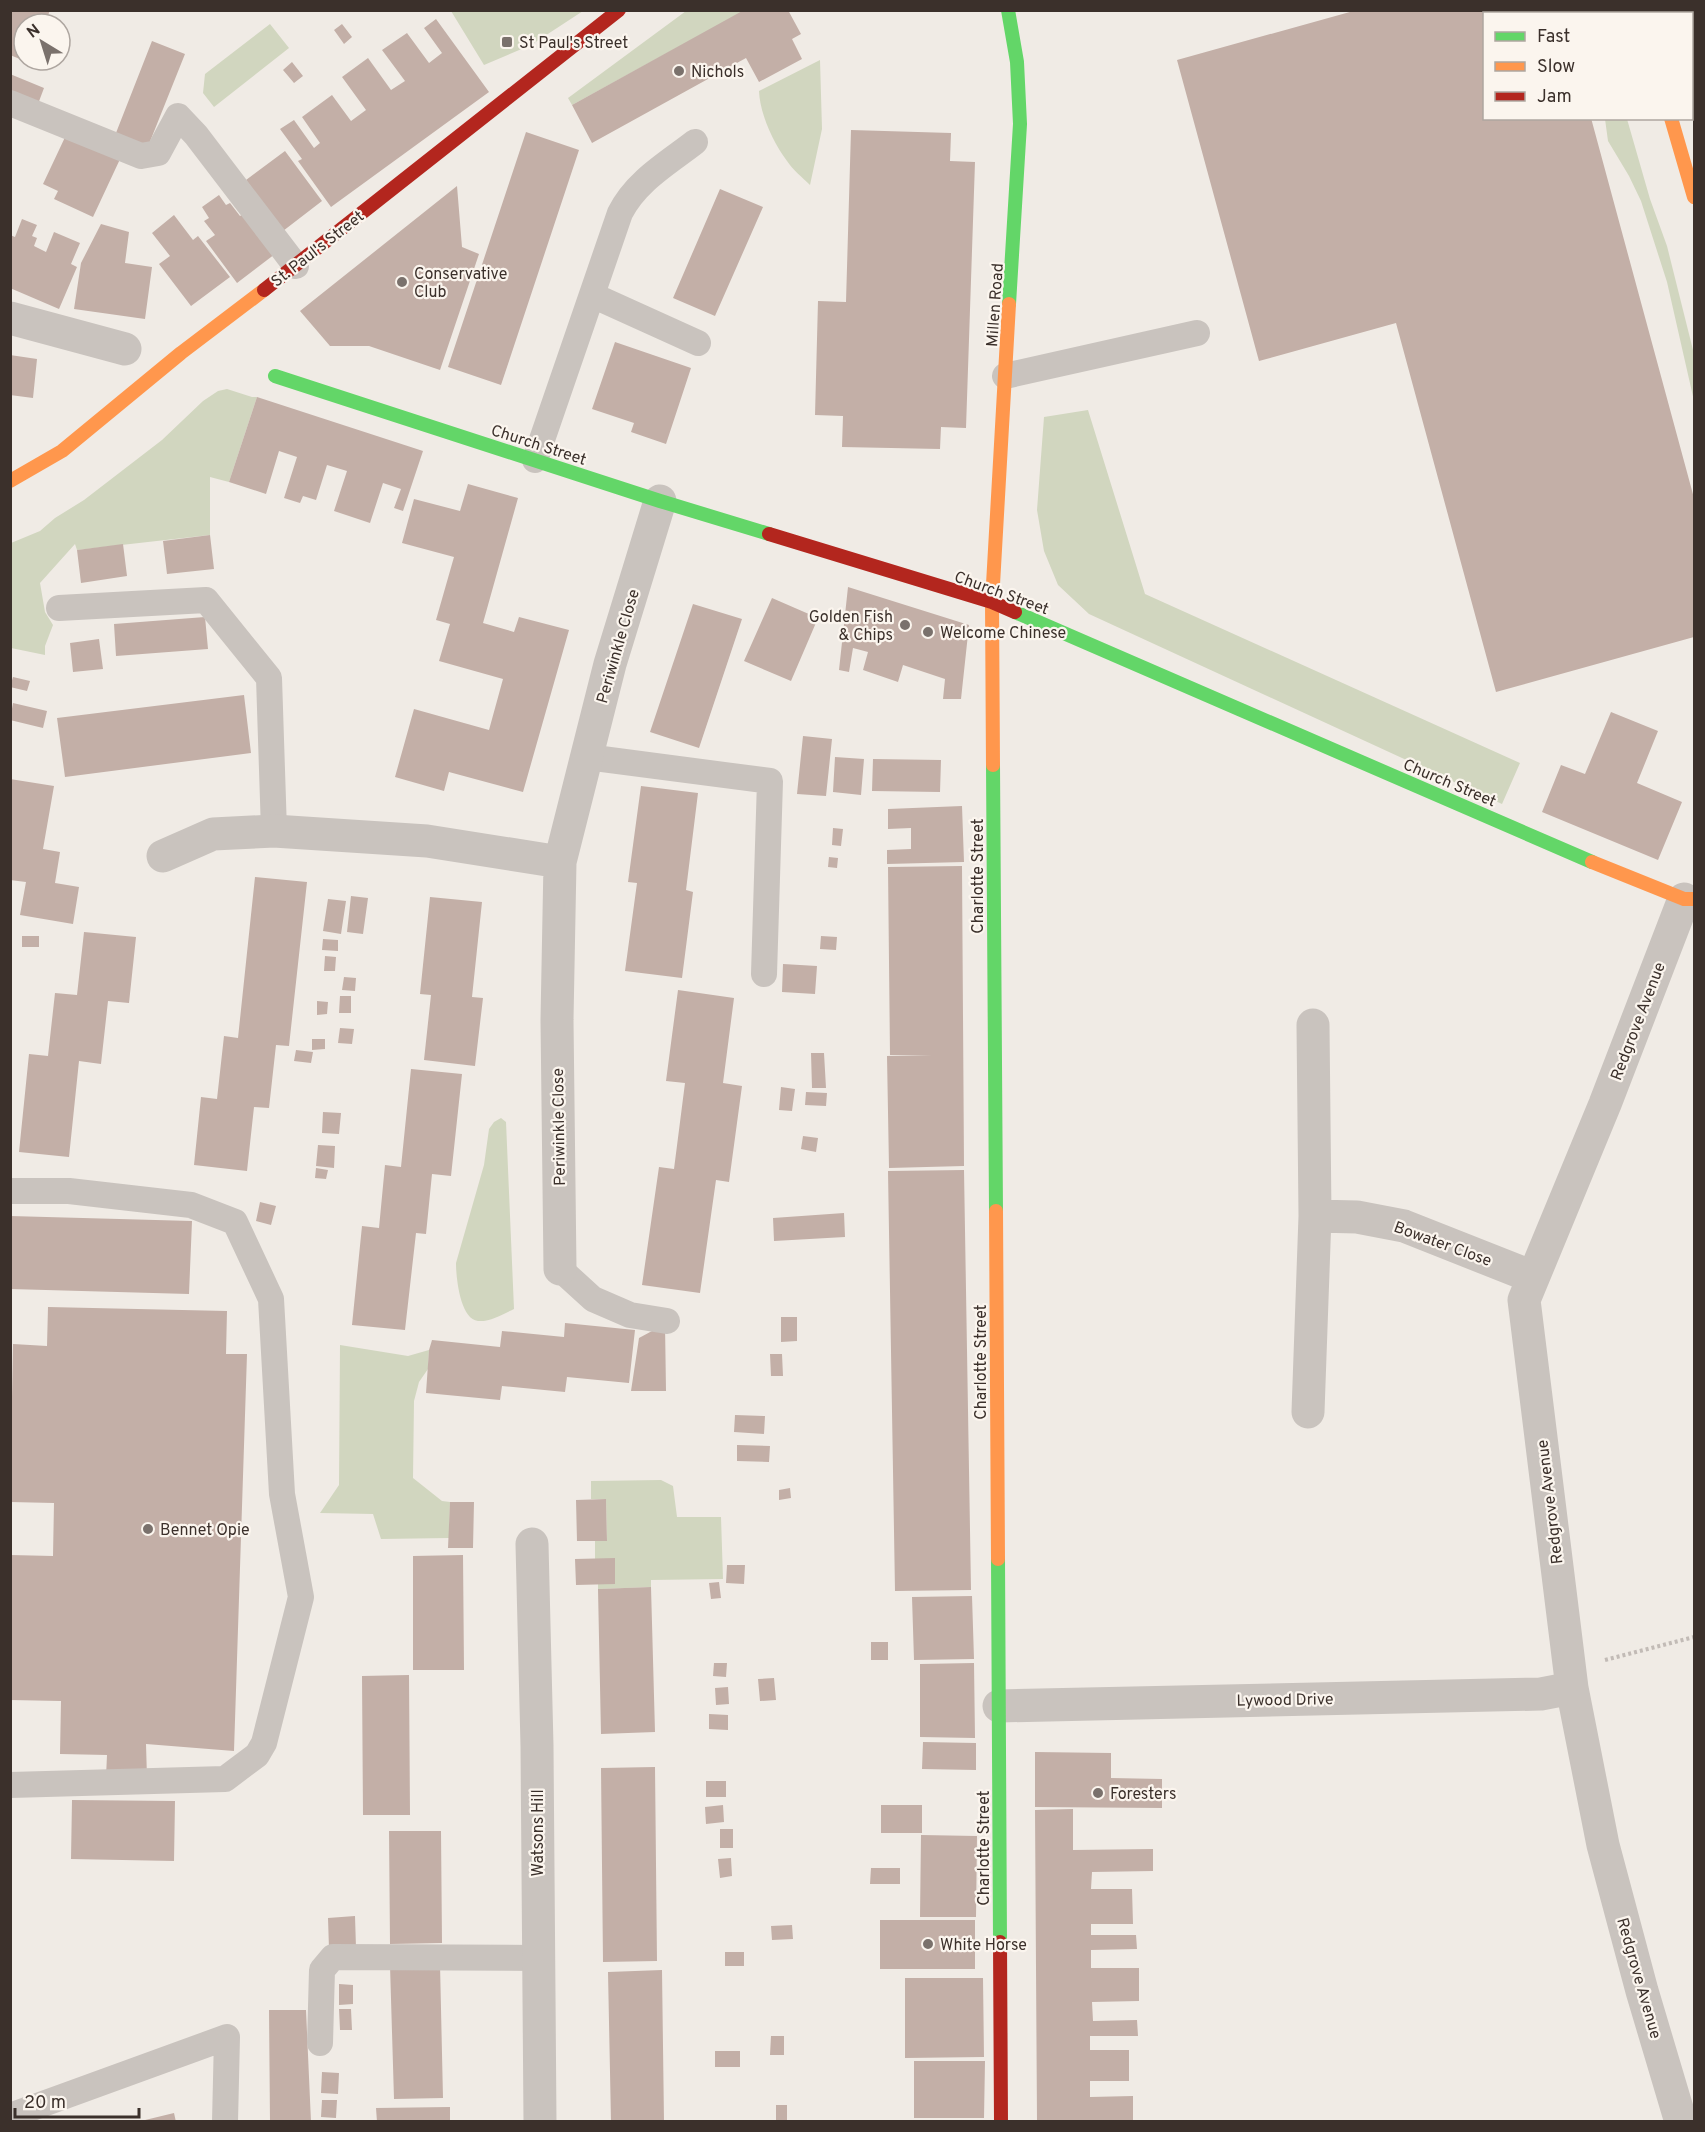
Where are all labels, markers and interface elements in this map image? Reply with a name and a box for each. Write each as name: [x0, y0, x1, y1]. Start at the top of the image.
north arrow: [12, 12, 72, 72]
legend: [1483, 12, 1693, 120]
text: N: [23, 20, 45, 43]
text: Fast: [1537, 26, 1570, 49]
place label: St Paul's Street: [519, 34, 628, 54]
marker: St Paul's Street: [500, 35, 514, 49]
text: Slow: [1537, 56, 1575, 79]
place label: Nichols: [691, 63, 744, 83]
marker: Nichols: [672, 64, 686, 78]
text: Jam: [1537, 86, 1572, 109]
street label: St. Paul's Street: [268, 207, 369, 292]
street label: Millen Road: [983, 263, 1009, 348]
place label: Conservative Club: [414, 265, 507, 303]
marker: Conservative Club: [395, 275, 409, 289]
street label: Church Street: [488, 421, 589, 471]
street label: Church Street: [951, 568, 1051, 620]
street label: Periwinkle Close: [593, 587, 645, 706]
place label: Golden Fish & Chips: [809, 608, 893, 646]
marker: Golden Fish & Chips: [898, 618, 912, 632]
place label: Welcome Chinese: [940, 624, 1066, 644]
marker: Welcome Chinese: [921, 625, 935, 639]
street label: Church Street: [1400, 755, 1499, 812]
street label: Charlotte Street: [969, 818, 989, 934]
street label: Redgrove Avenue: [1607, 960, 1671, 1084]
street label: Periwinkle Close: [549, 1068, 571, 1186]
street label: Bowater Close: [1391, 1218, 1494, 1272]
street label: Charlotte Street: [972, 1304, 992, 1420]
street label: Redgrove Avenue: [1533, 1438, 1569, 1565]
place label: Bennet Opie: [160, 1521, 250, 1541]
marker: Bennet Opie: [141, 1522, 155, 1536]
street label: Lywood Drive: [1236, 1690, 1334, 1712]
place label: Foresters: [1110, 1785, 1176, 1805]
marker: Foresters: [1091, 1786, 1105, 1800]
street label: Watsons Hill: [529, 1789, 549, 1877]
street label: Charlotte Street: [975, 1790, 995, 1906]
street label: Redgrove Avenue: [1611, 1916, 1665, 2042]
place label: White Horse: [940, 1936, 1027, 1956]
marker: White Horse: [921, 1937, 935, 1951]
scale bar: [15, 2081, 140, 2119]
text: 20 m: [24, 2092, 66, 2115]

